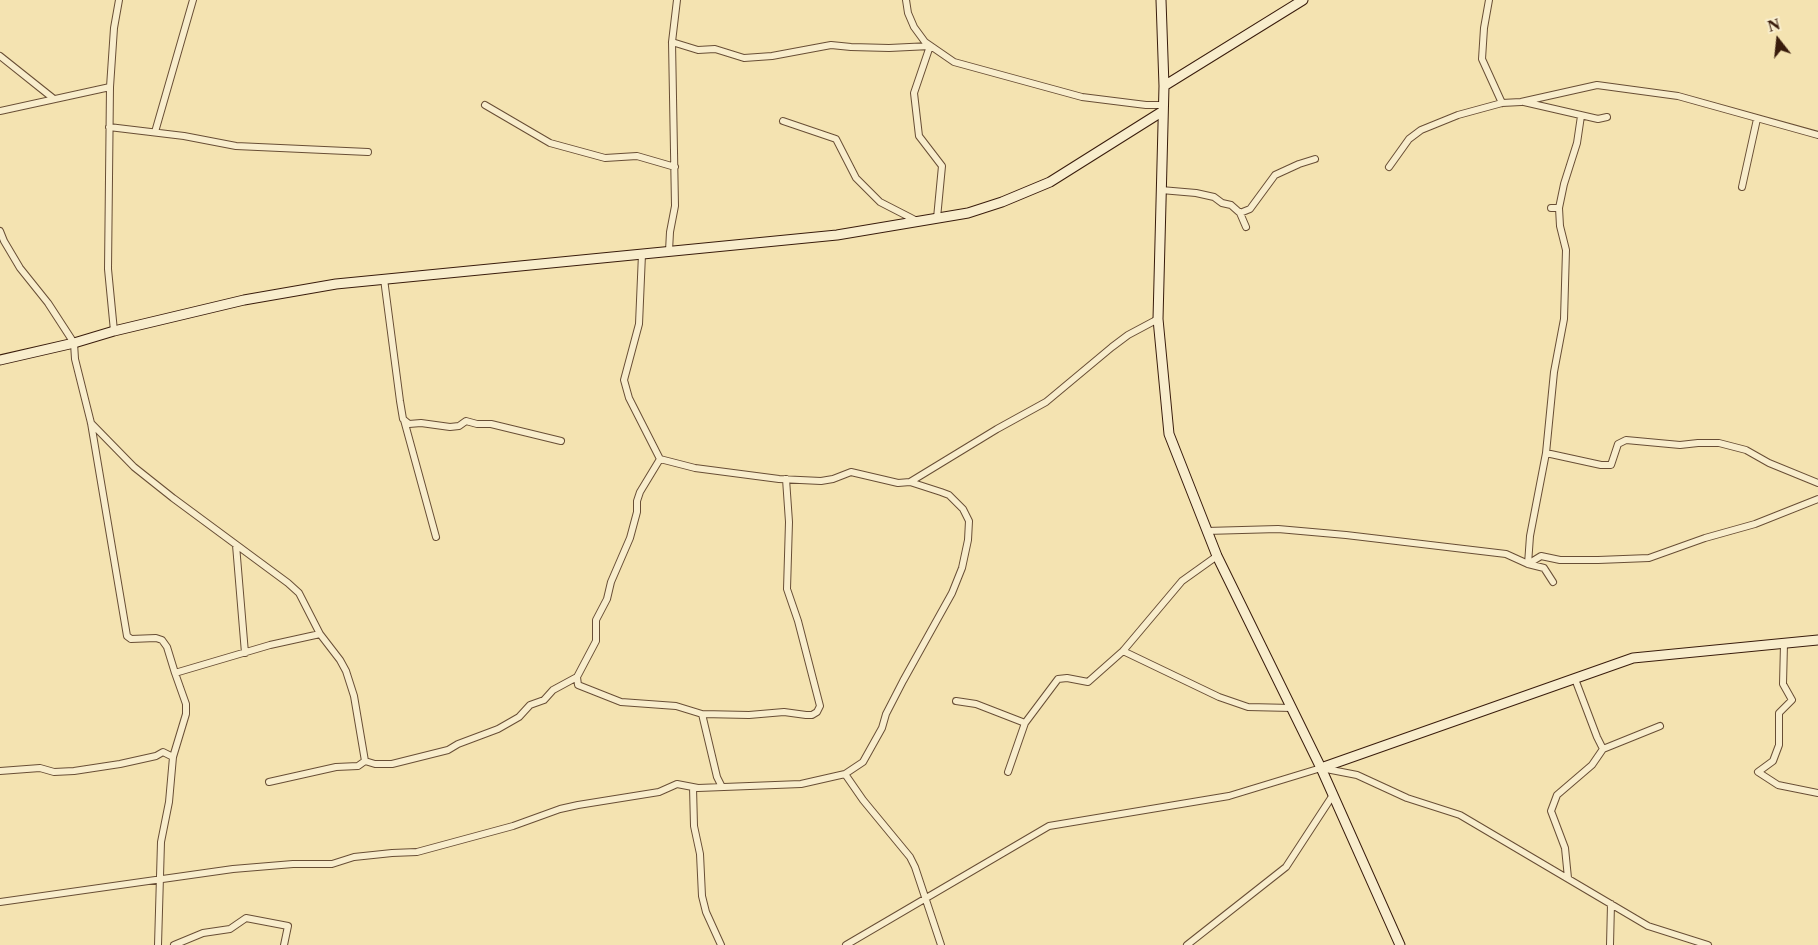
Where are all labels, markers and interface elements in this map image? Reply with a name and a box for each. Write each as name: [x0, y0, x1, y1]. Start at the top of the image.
north arrow: [1753, 15, 1803, 65]
text: N: [1766, 15, 1782, 36]

